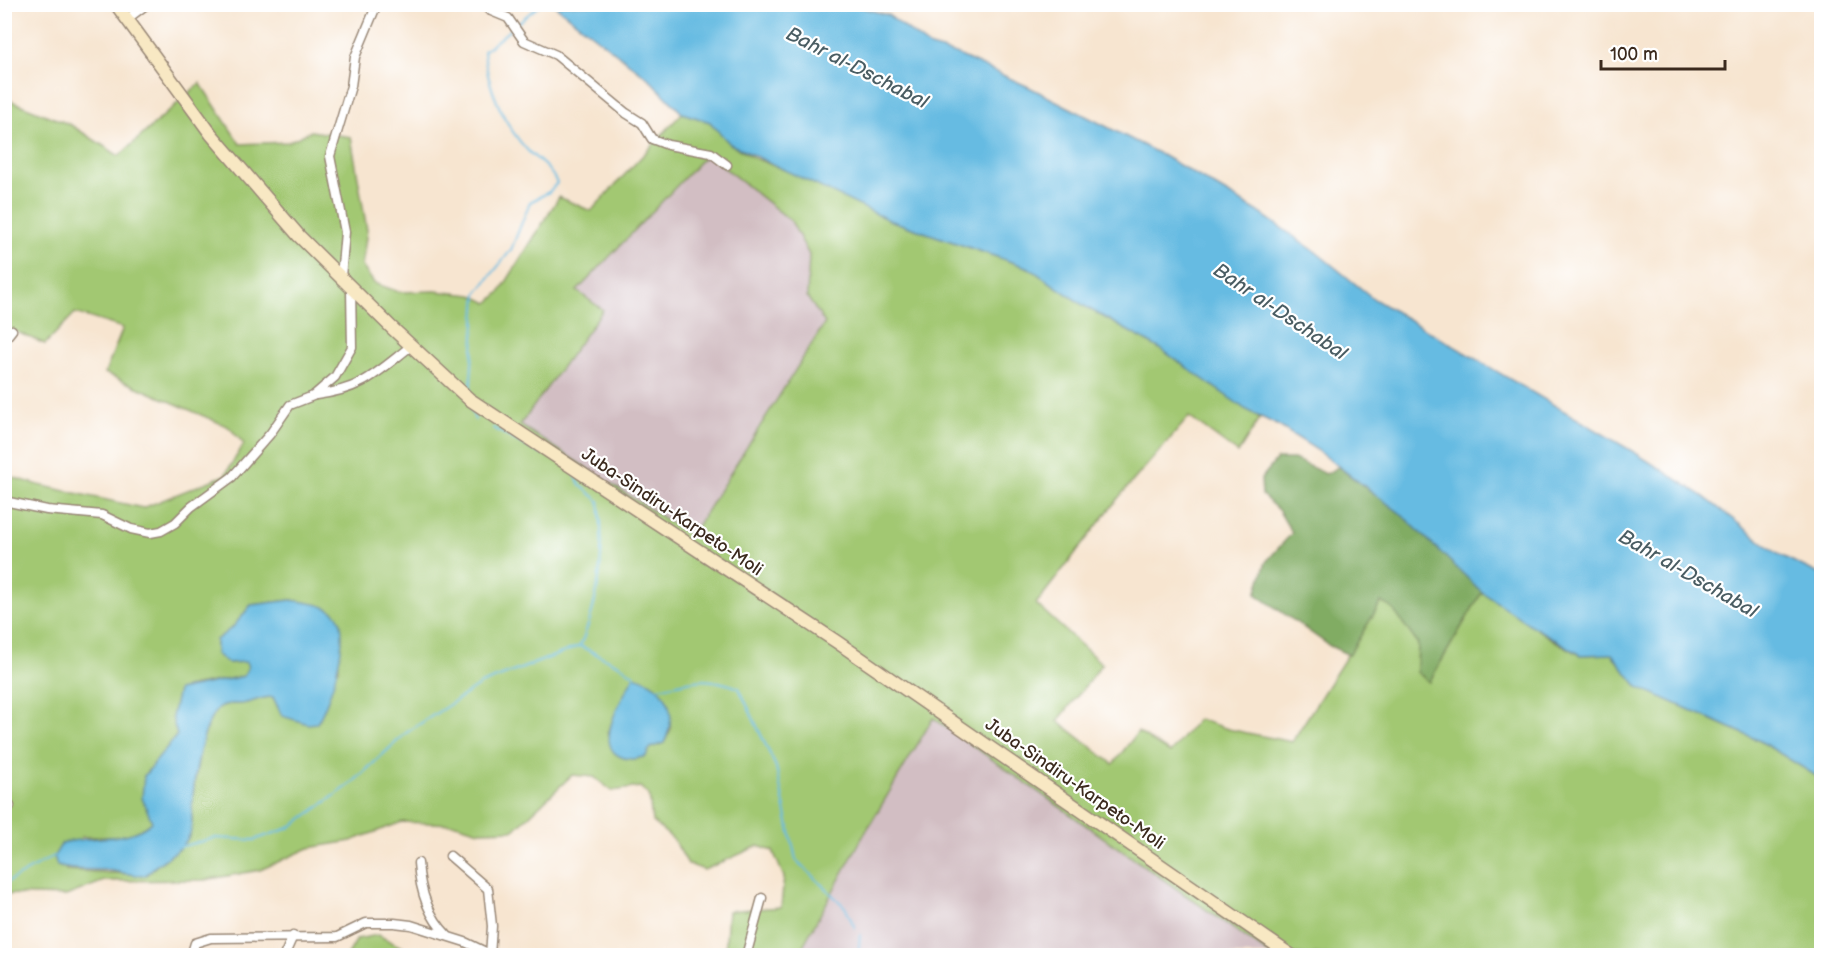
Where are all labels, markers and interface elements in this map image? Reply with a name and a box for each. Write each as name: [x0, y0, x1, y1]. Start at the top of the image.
water label: Bahr al-Dschabal: [782, 22, 933, 115]
scale bar: [1601, 33, 1726, 71]
text: 100 m: [1610, 44, 1658, 65]
water label: Bahr al-Dschabal: [1209, 258, 1353, 366]
street label: Juba-Sindiru-Karpeto-Moli: [577, 443, 767, 581]
water label: Bahr al-Dschabal: [1614, 525, 1763, 624]
street label: Juba-Sindiru-Karpeto-Moli: [981, 714, 1169, 854]

